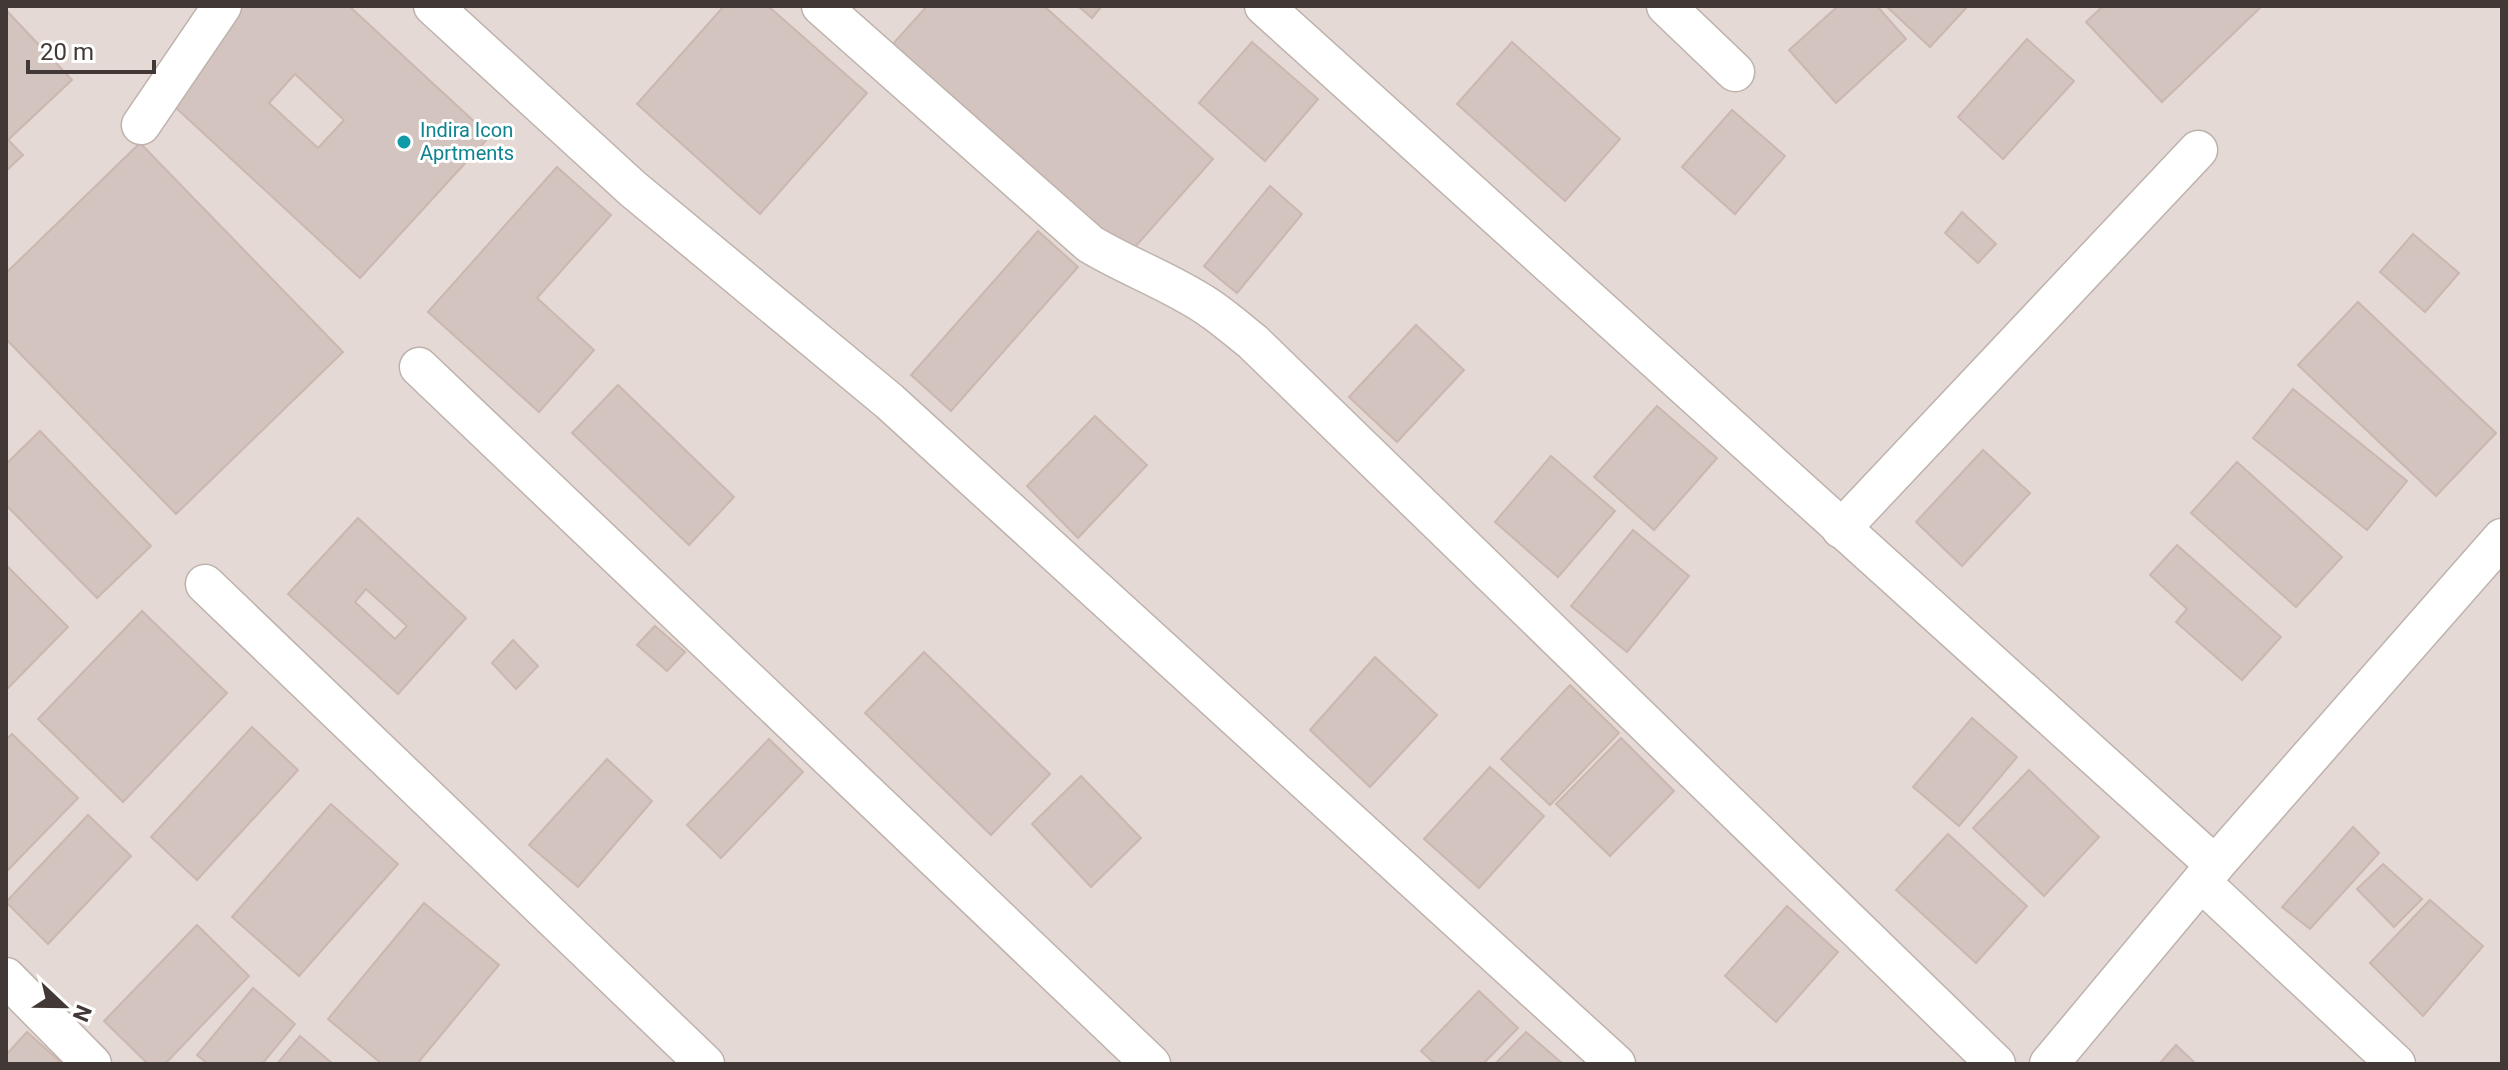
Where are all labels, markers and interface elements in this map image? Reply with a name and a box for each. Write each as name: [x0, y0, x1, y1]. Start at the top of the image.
scale bar: [28, 24, 154, 74]
text: 20 m: [40, 38, 94, 66]
place label: Indira Icon Aprtments: [420, 118, 514, 165]
marker: Indira Icon Aprtments: [395, 133, 413, 151]
north arrow: [24, 966, 104, 1046]
text: N: [68, 1001, 97, 1025]

